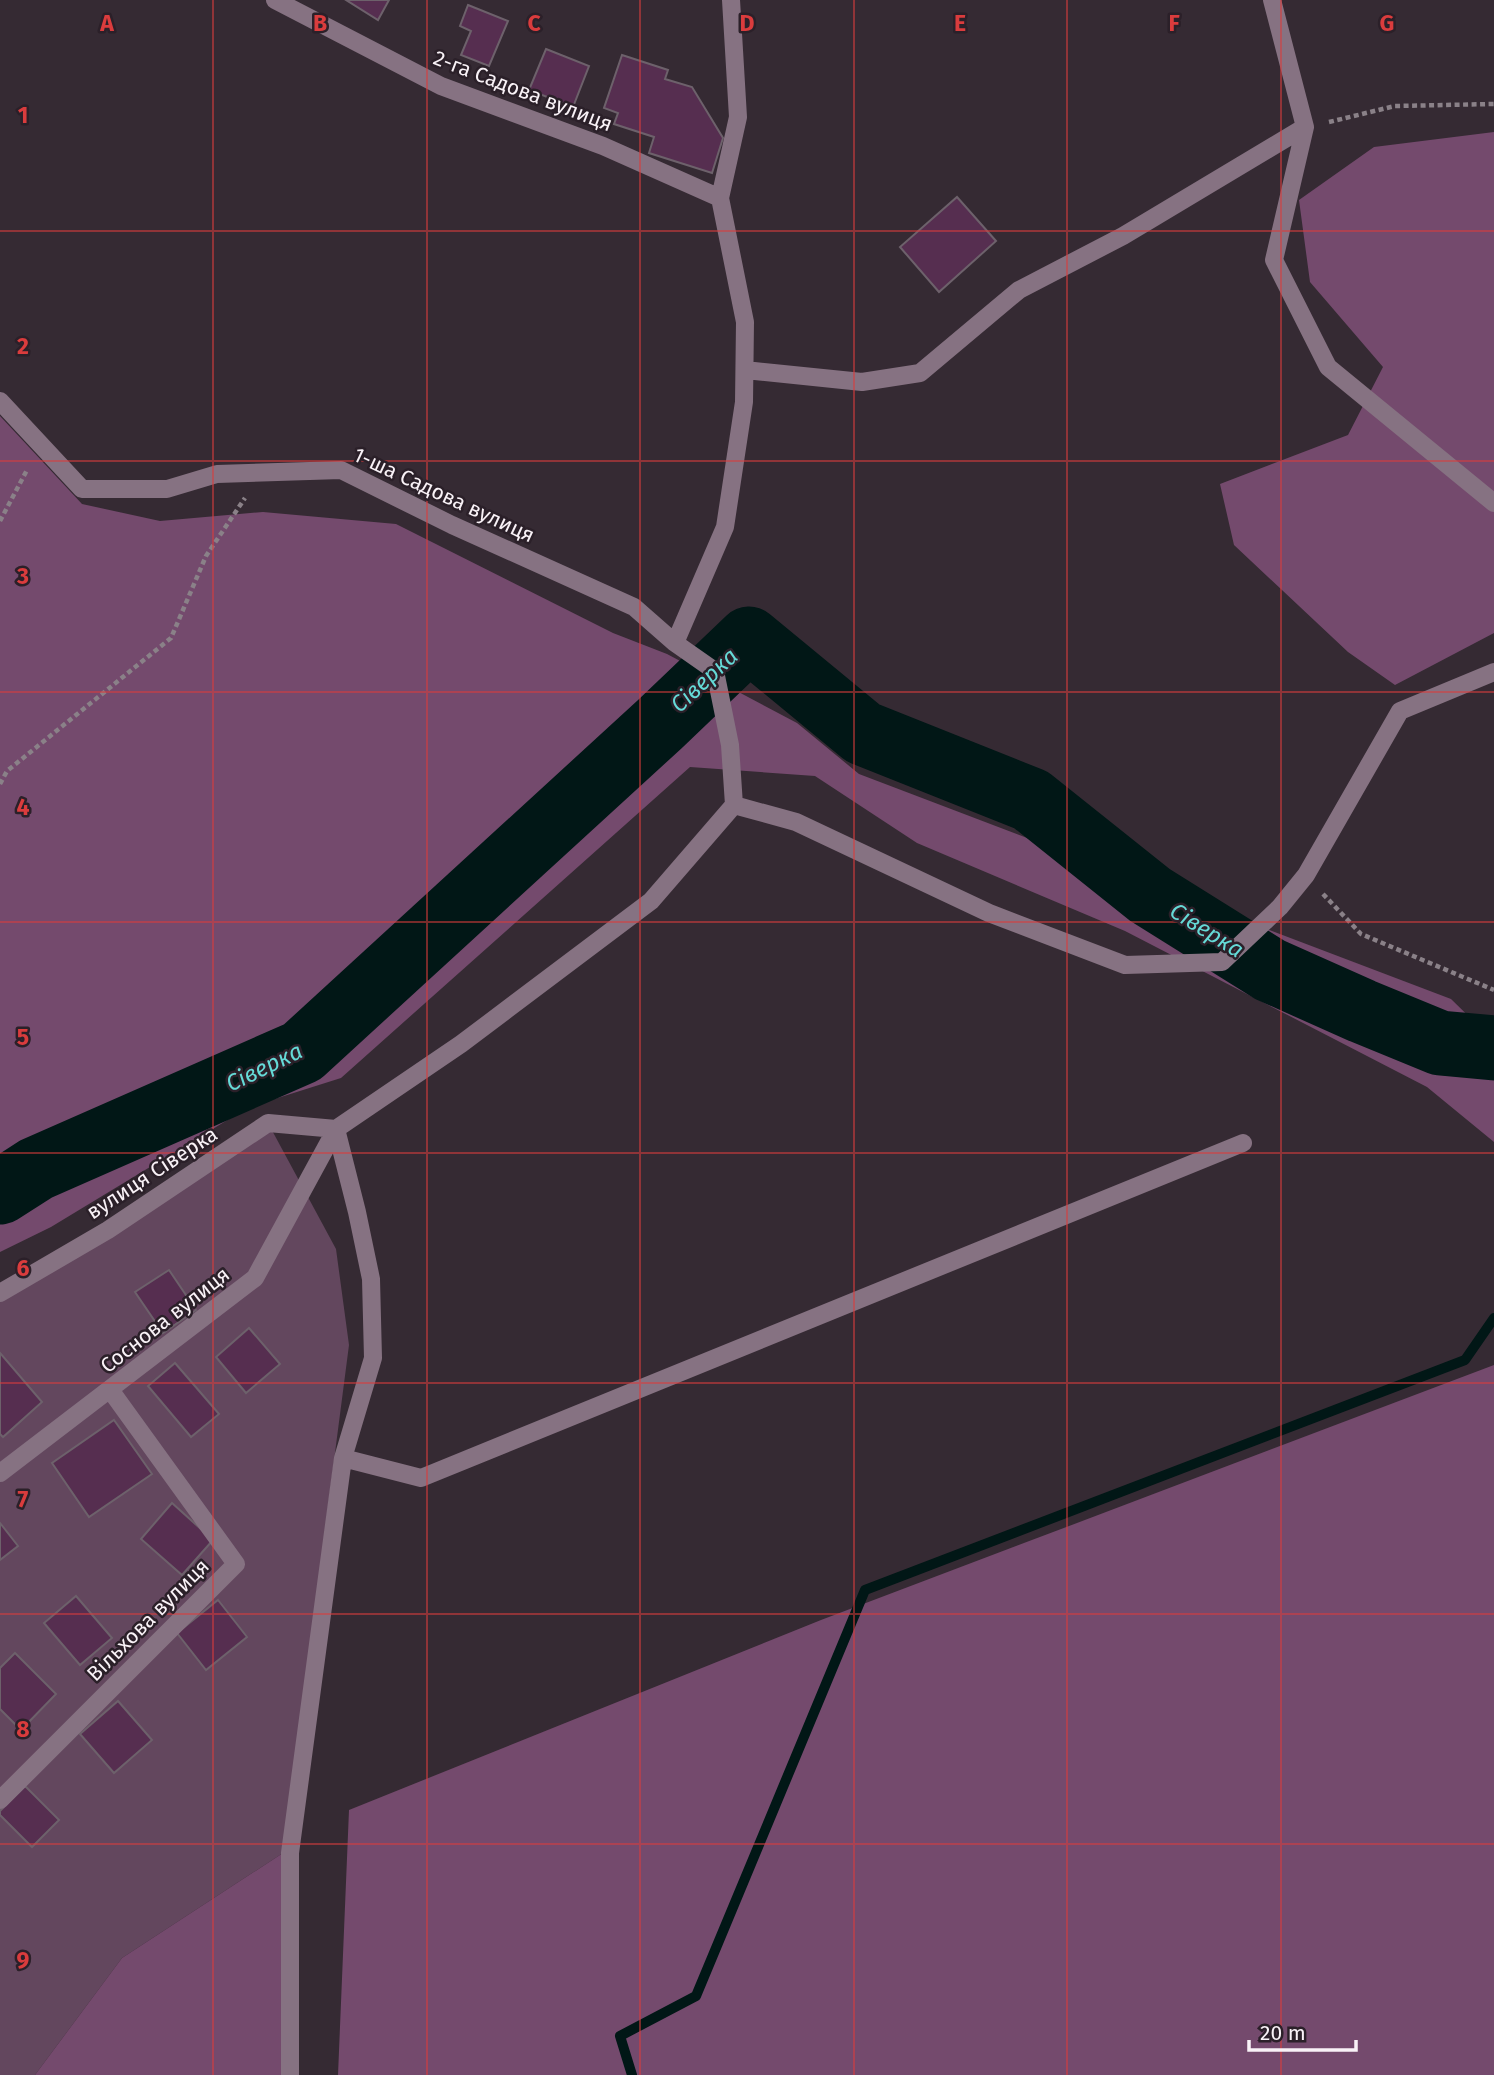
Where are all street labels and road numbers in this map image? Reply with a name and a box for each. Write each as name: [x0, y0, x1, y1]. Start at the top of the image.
street label: 2-га Садова вулиця: [430, 45, 616, 137]
street label: 1-ша Садова вулиця: [349, 442, 539, 548]
street label: вулиця Сіверка: [82, 1121, 222, 1225]
street label: Соснова вулиця: [95, 1261, 235, 1379]
street label: Вільхова вулиця: [81, 1553, 215, 1687]

